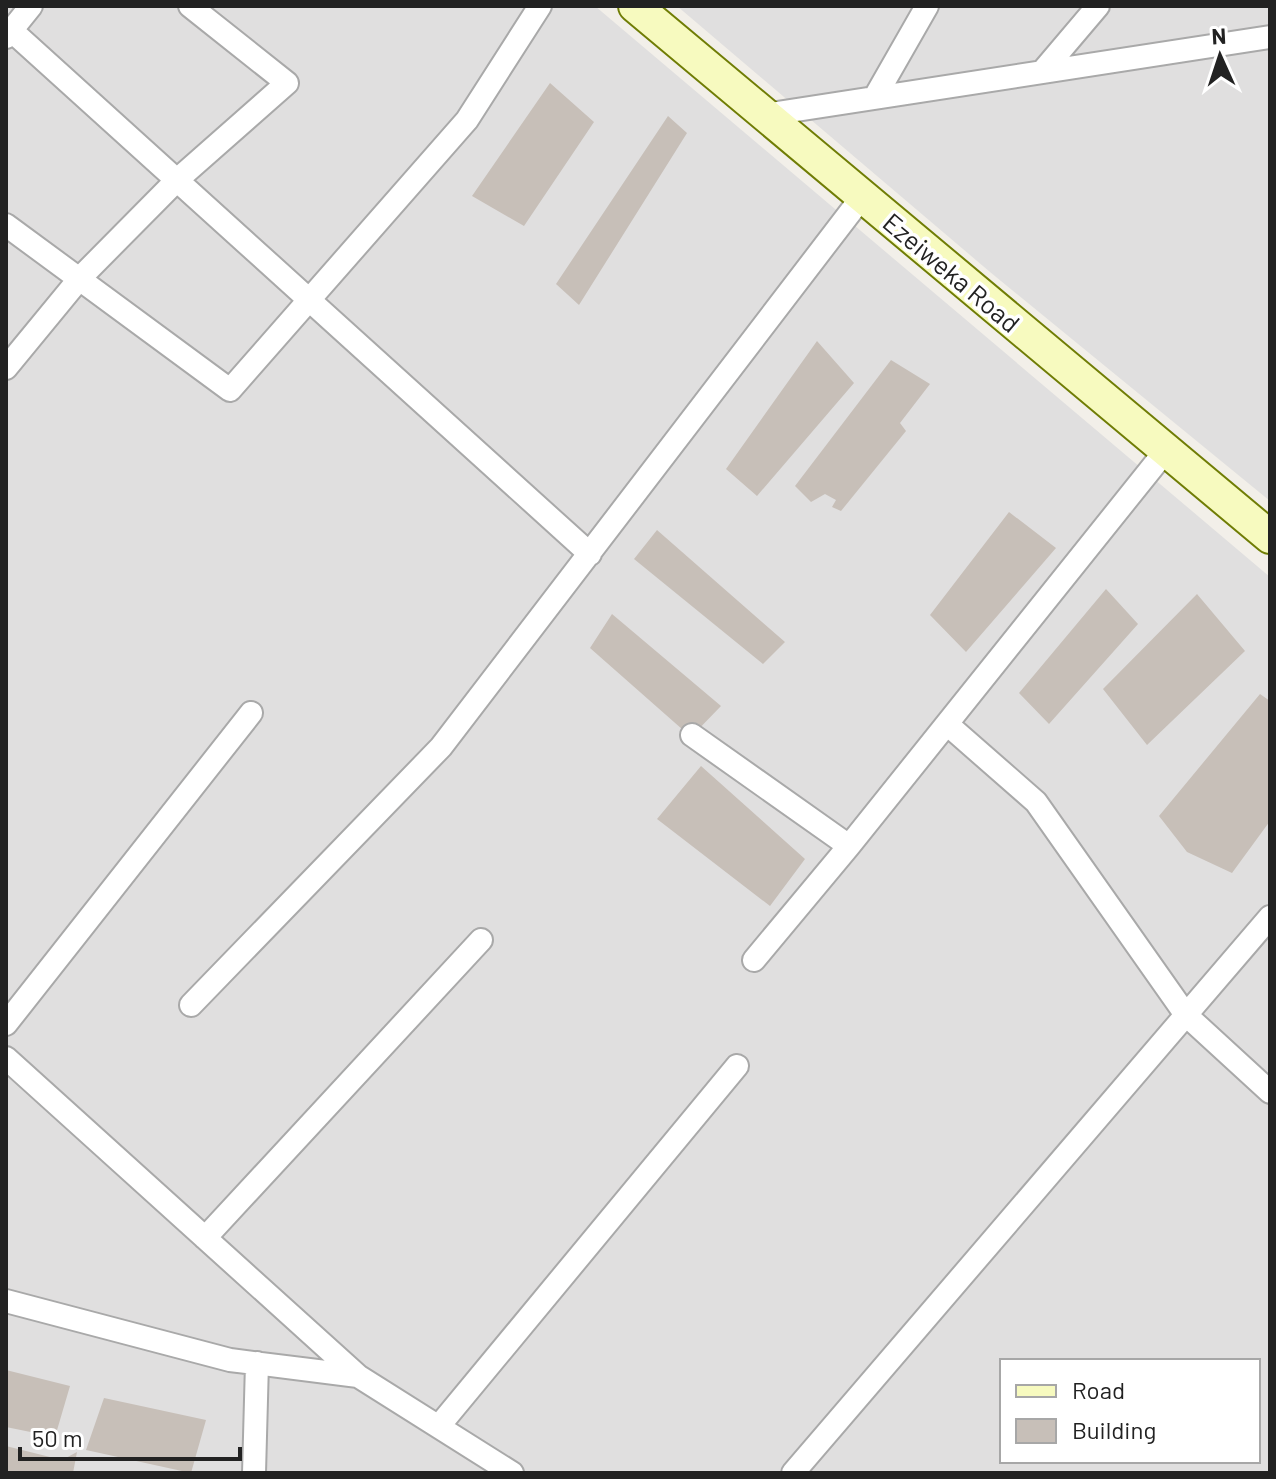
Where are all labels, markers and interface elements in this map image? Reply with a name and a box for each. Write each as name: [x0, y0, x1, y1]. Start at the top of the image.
north arrow: [1180, 16, 1260, 96]
text: N: [1211, 22, 1227, 48]
street label: Ezeiweka Road: [877, 206, 1027, 338]
legend: [1000, 1359, 1260, 1463]
text: Road: [1072, 1375, 1125, 1404]
scale bar: [20, 1411, 240, 1461]
text: Building: [1072, 1415, 1156, 1444]
text: 50 m: [32, 1423, 83, 1452]

